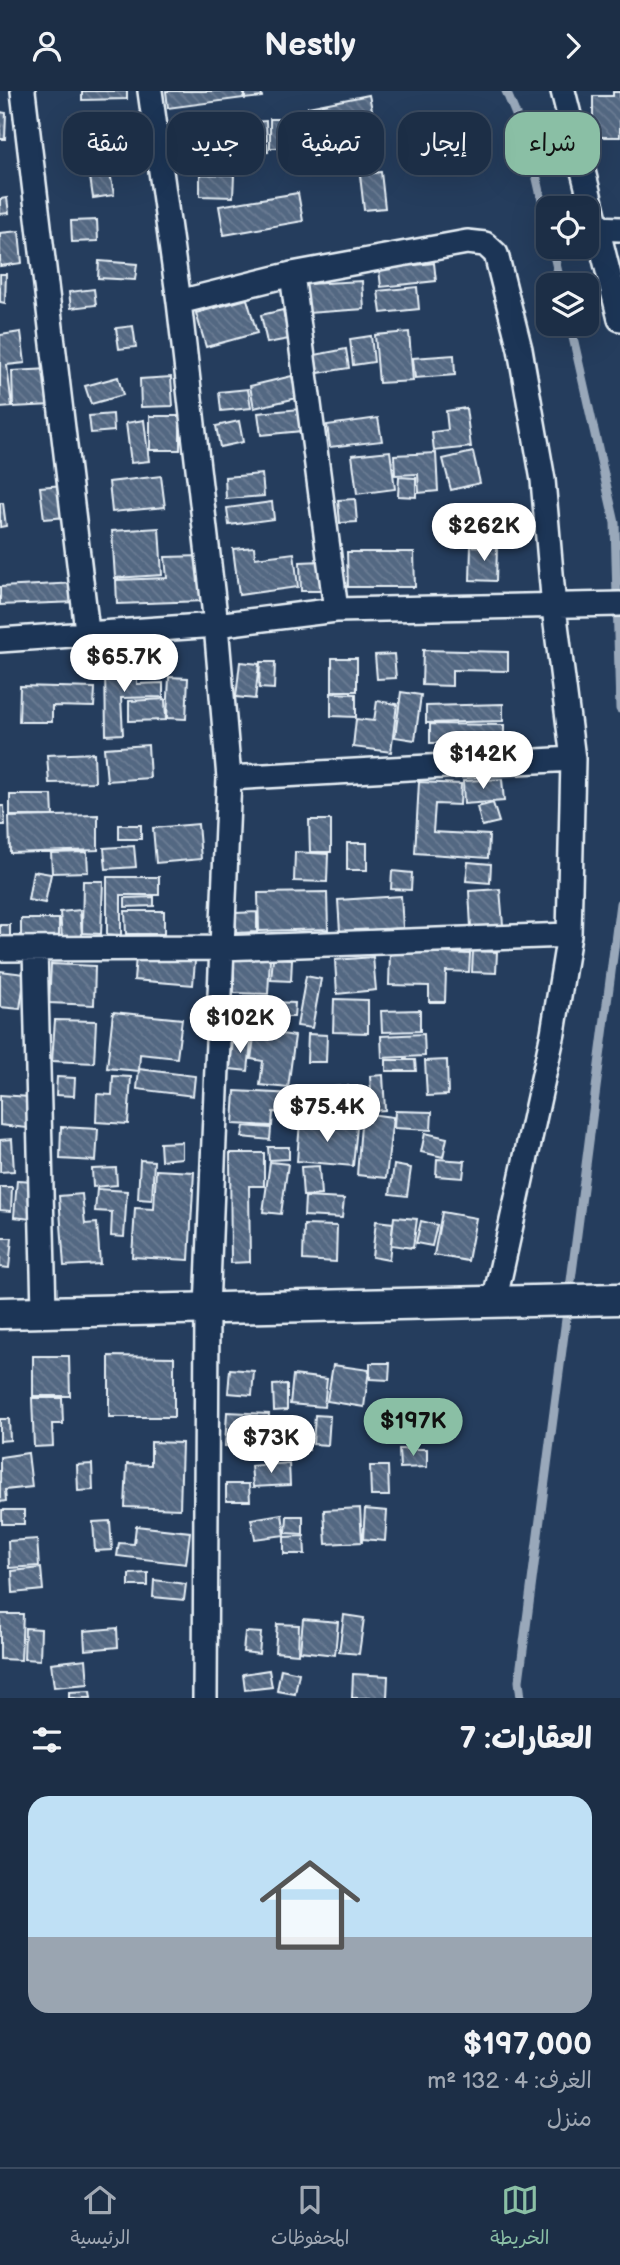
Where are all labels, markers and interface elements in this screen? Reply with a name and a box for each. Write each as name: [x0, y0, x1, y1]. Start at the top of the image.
text: Nestly: [264, 26, 356, 65]
icon: person: [28, 27, 66, 65]
icon: forward: [554, 27, 592, 65]
chip: شقة: [63, 112, 153, 175]
chip: جديد: [167, 112, 264, 175]
chip: تصفية: [278, 112, 384, 175]
chip: إيجار: [398, 112, 491, 175]
chip: شراء: [505, 112, 600, 175]
map controls: [536, 196, 599, 336]
button: locate: [536, 196, 599, 259]
button: layers: [536, 273, 599, 336]
pin: $262K: [435, 503, 533, 563]
text: $262K: [448, 512, 520, 540]
pin: $65.7K: [67, 635, 181, 694]
text: $65.7K: [86, 643, 162, 671]
pin: $142K: [434, 731, 532, 791]
text: $142K: [449, 740, 517, 768]
pin: $102K: [191, 995, 289, 1055]
text: $102K: [206, 1004, 274, 1032]
pin: $75.4K: [270, 1084, 384, 1144]
text: $75.4K: [289, 1093, 365, 1121]
pin: $197K: [364, 1399, 462, 1458]
text: $197K: [380, 1407, 446, 1435]
pin: $73K: [230, 1415, 312, 1475]
text: $73K: [243, 1424, 299, 1452]
icon: filters: [28, 1721, 66, 1759]
text: العقارات: 7: [460, 1721, 592, 1757]
icon: home: [247, 1842, 373, 1968]
text: $197,000: [463, 2027, 592, 2063]
text: الغرف: 4 · 132 m²: [427, 2067, 592, 2095]
text: منزل: [547, 2105, 592, 2133]
tab: الرئيسية: [70, 2181, 130, 2254]
tab: المحفوظات: [271, 2181, 349, 2254]
tab: الخريطة: [490, 2181, 550, 2254]

